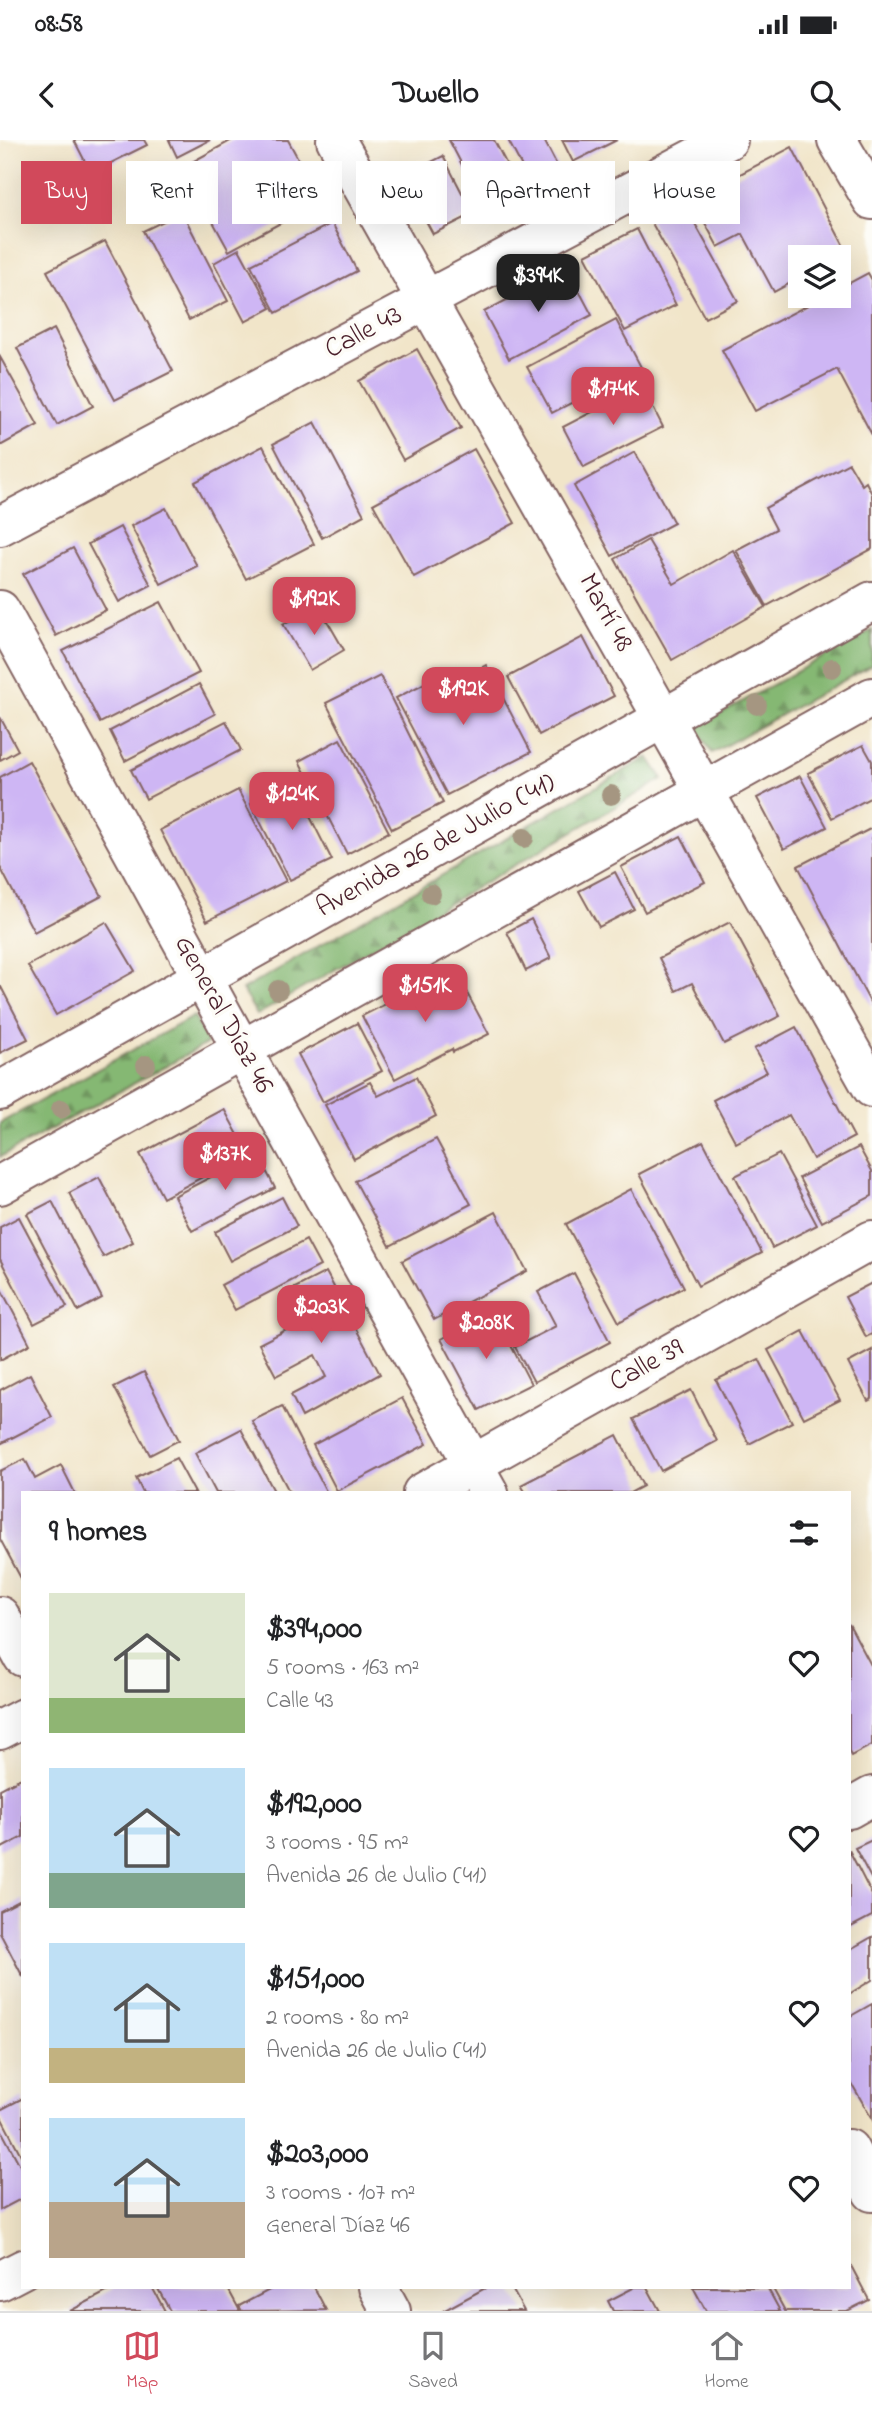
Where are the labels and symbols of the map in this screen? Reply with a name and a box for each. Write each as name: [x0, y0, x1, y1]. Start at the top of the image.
pin: $394K: [489, 254, 587, 314]
street label: Calle 43: [318, 296, 410, 370]
pin: $174K: [564, 368, 662, 427]
street label: Martí 48: [567, 566, 643, 660]
pin: $192K: [265, 578, 363, 637]
pin: $192K: [414, 668, 512, 727]
street label: Avenida 26 de Julio (41): [309, 763, 563, 929]
pin: $124K: [243, 772, 341, 832]
street label: General Díaz 46: [163, 928, 283, 1102]
pin: $151K: [376, 964, 474, 1024]
pin: $137K: [176, 1132, 274, 1192]
pin: $203K: [272, 1286, 370, 1345]
pin: $208K: [437, 1302, 535, 1361]
street label: Calle 39: [602, 1329, 692, 1403]

